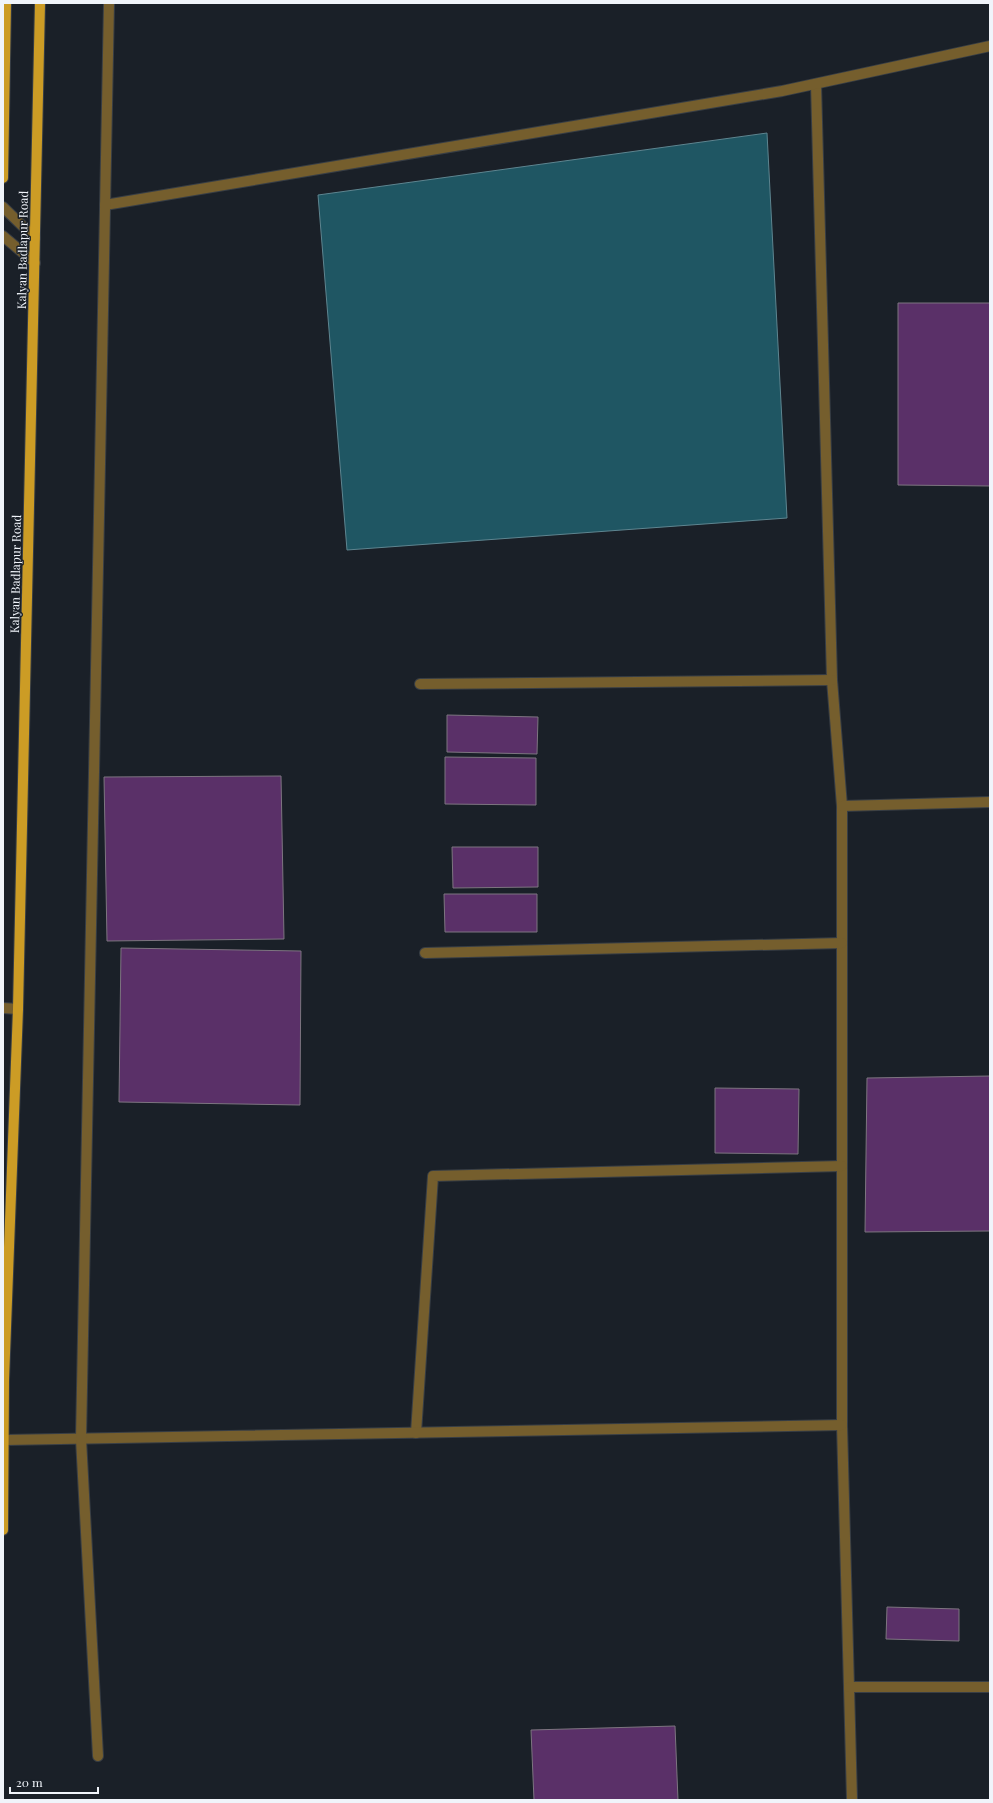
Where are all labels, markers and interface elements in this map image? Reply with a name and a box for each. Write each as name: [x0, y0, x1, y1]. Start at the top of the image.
street label: Kalyan Badlapur Road: [13, 191, 31, 309]
street label: Kalyan Badlapur Road: [6, 515, 24, 633]
scale bar: [10, 1769, 98, 1795]
text: 20 m: [16, 1774, 43, 1790]

